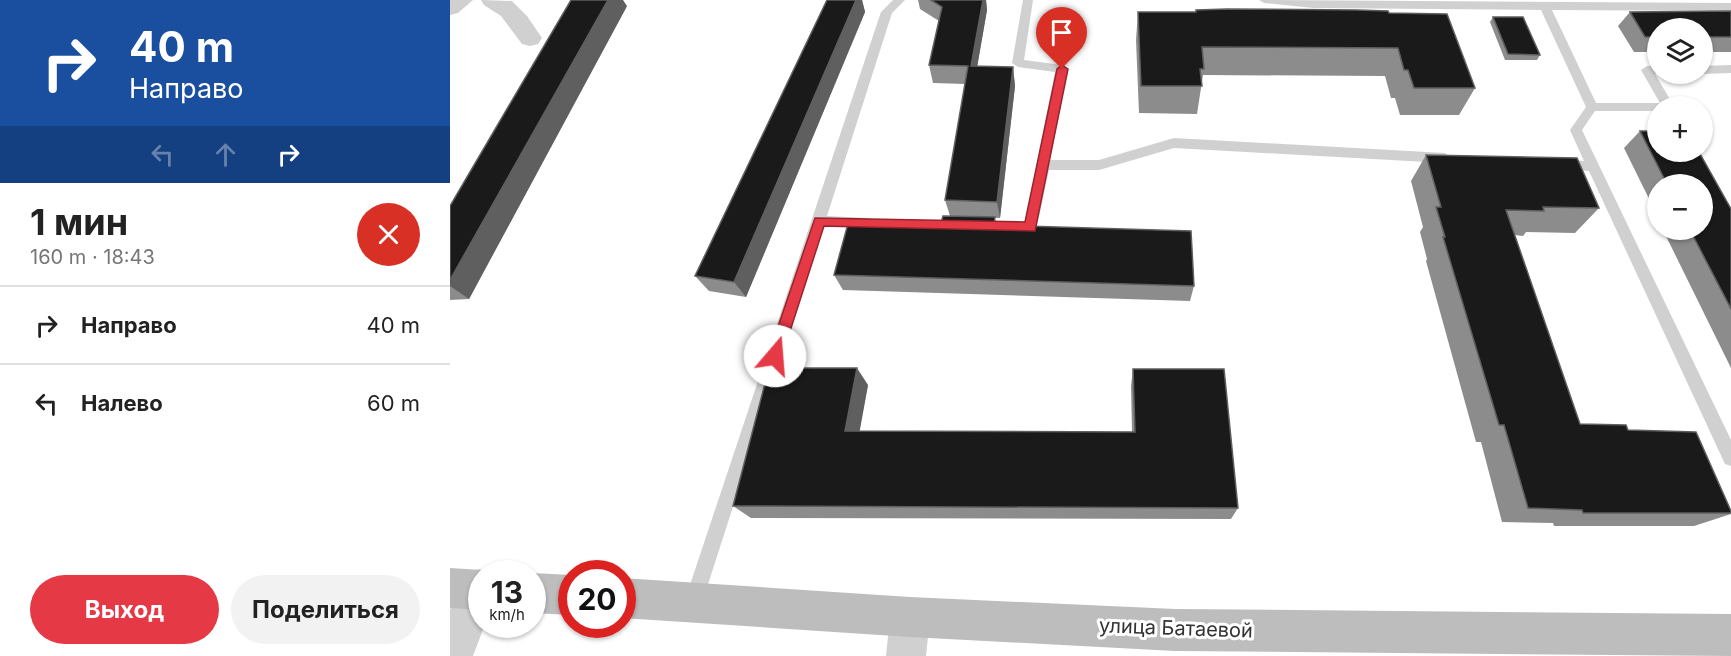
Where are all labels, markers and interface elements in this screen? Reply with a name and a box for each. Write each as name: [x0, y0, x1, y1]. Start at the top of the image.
pin: [1036, 7, 1087, 69]
icon: arrive: [1045, 16, 1078, 49]
map controls: [1647, 18, 1713, 240]
button: layers: [1647, 18, 1713, 84]
text: 40 m: [129, 21, 234, 72]
icon: right: [30, 24, 108, 102]
text: Направо: [129, 72, 244, 105]
button: +: [1647, 96, 1713, 162]
icon: left: [146, 138, 179, 171]
icon: ahead: [209, 138, 242, 171]
icon: right: [272, 138, 305, 171]
button: −: [1647, 174, 1713, 240]
text: 1 мин: [30, 200, 128, 244]
button: close: [357, 203, 420, 266]
text: 160 m · 18:43: [30, 245, 155, 269]
icon: right: [30, 309, 63, 342]
text: Направо: [81, 312, 177, 338]
text: 40 m: [366, 312, 420, 338]
position arrow: [743, 324, 807, 388]
icon: left: [30, 387, 63, 420]
text: Налево: [81, 390, 163, 416]
text: 60 m: [367, 390, 420, 416]
speed limit sign: 20: [558, 560, 636, 638]
text: 13: [491, 574, 523, 610]
button: Выход: [30, 575, 219, 644]
button: Поделиться: [231, 575, 420, 644]
text: km/h: [489, 605, 525, 624]
street label: улица Батаевой: [1099, 613, 1253, 643]

